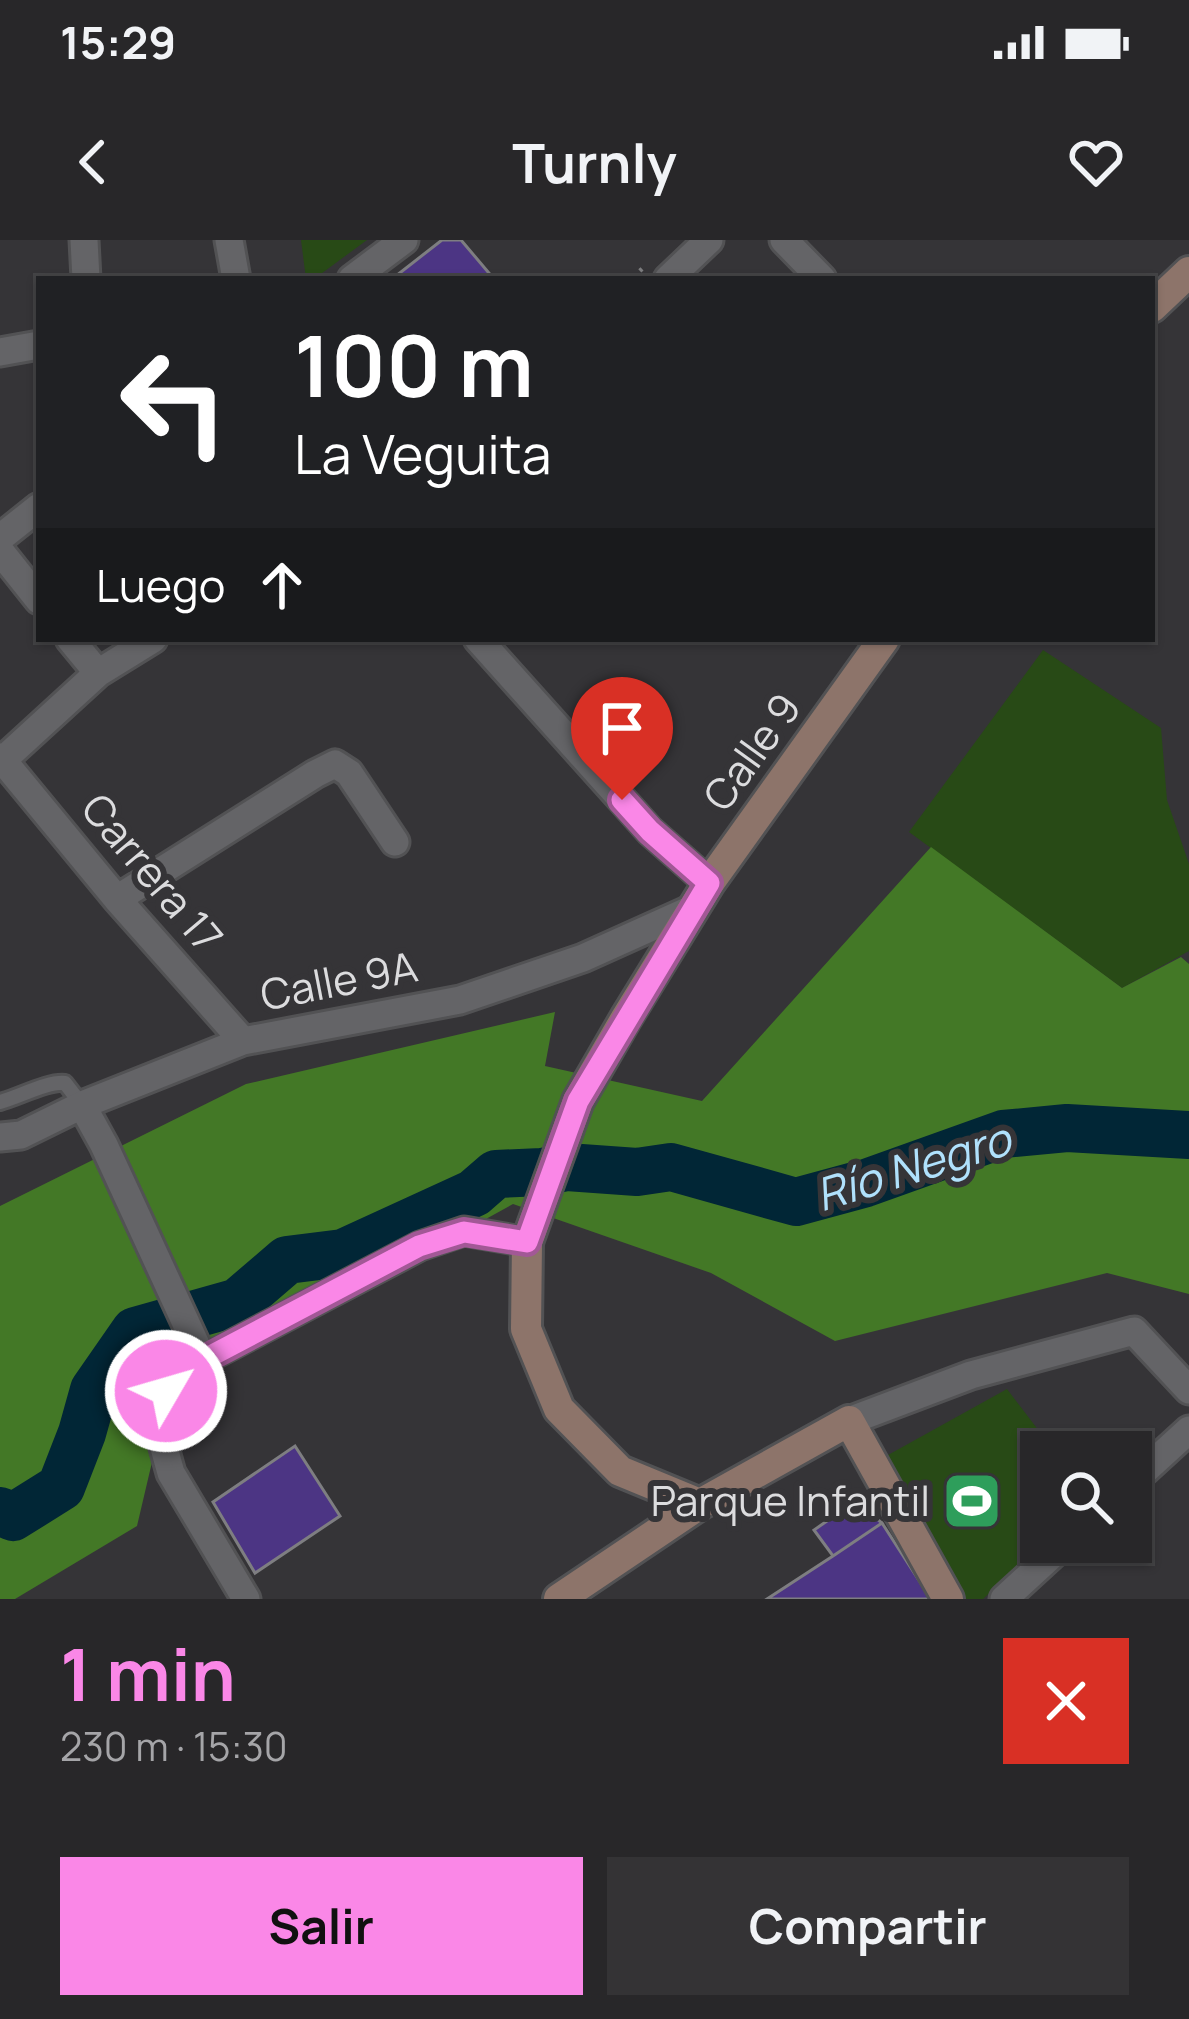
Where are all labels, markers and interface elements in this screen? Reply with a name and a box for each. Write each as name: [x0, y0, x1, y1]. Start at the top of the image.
text: 15:29: [60, 11, 176, 73]
text: Turnly: [512, 125, 677, 199]
icon: back: [60, 129, 126, 195]
icon: heart: [1063, 129, 1129, 195]
text: 100 m: [294, 307, 534, 422]
icon: left: [96, 324, 252, 480]
text: La Veguita: [294, 416, 552, 490]
icon: ahead: [249, 552, 315, 618]
text: Luego: [96, 554, 225, 616]
pin: [571, 677, 673, 800]
street label: Calle 9: [689, 681, 813, 822]
icon: arrive: [589, 695, 655, 761]
street label: Carrera 17: [69, 780, 236, 964]
street label: Calle 9A: [255, 936, 422, 1024]
water label: Río Negro: [808, 1106, 1020, 1225]
position arrow: [103, 1328, 229, 1454]
map controls: [1020, 1431, 1152, 1563]
button: search: [1020, 1431, 1152, 1563]
sports icon: Parque Infantil: [941, 1470, 1003, 1532]
place label: Parque Infantil: [651, 1471, 930, 1529]
text: 1 min: [60, 1624, 236, 1723]
button: close: [1003, 1638, 1129, 1764]
text: 230 m · 15:30: [60, 1719, 288, 1773]
button: Salir: [60, 1857, 583, 1995]
button: Compartir: [607, 1857, 1129, 1995]

